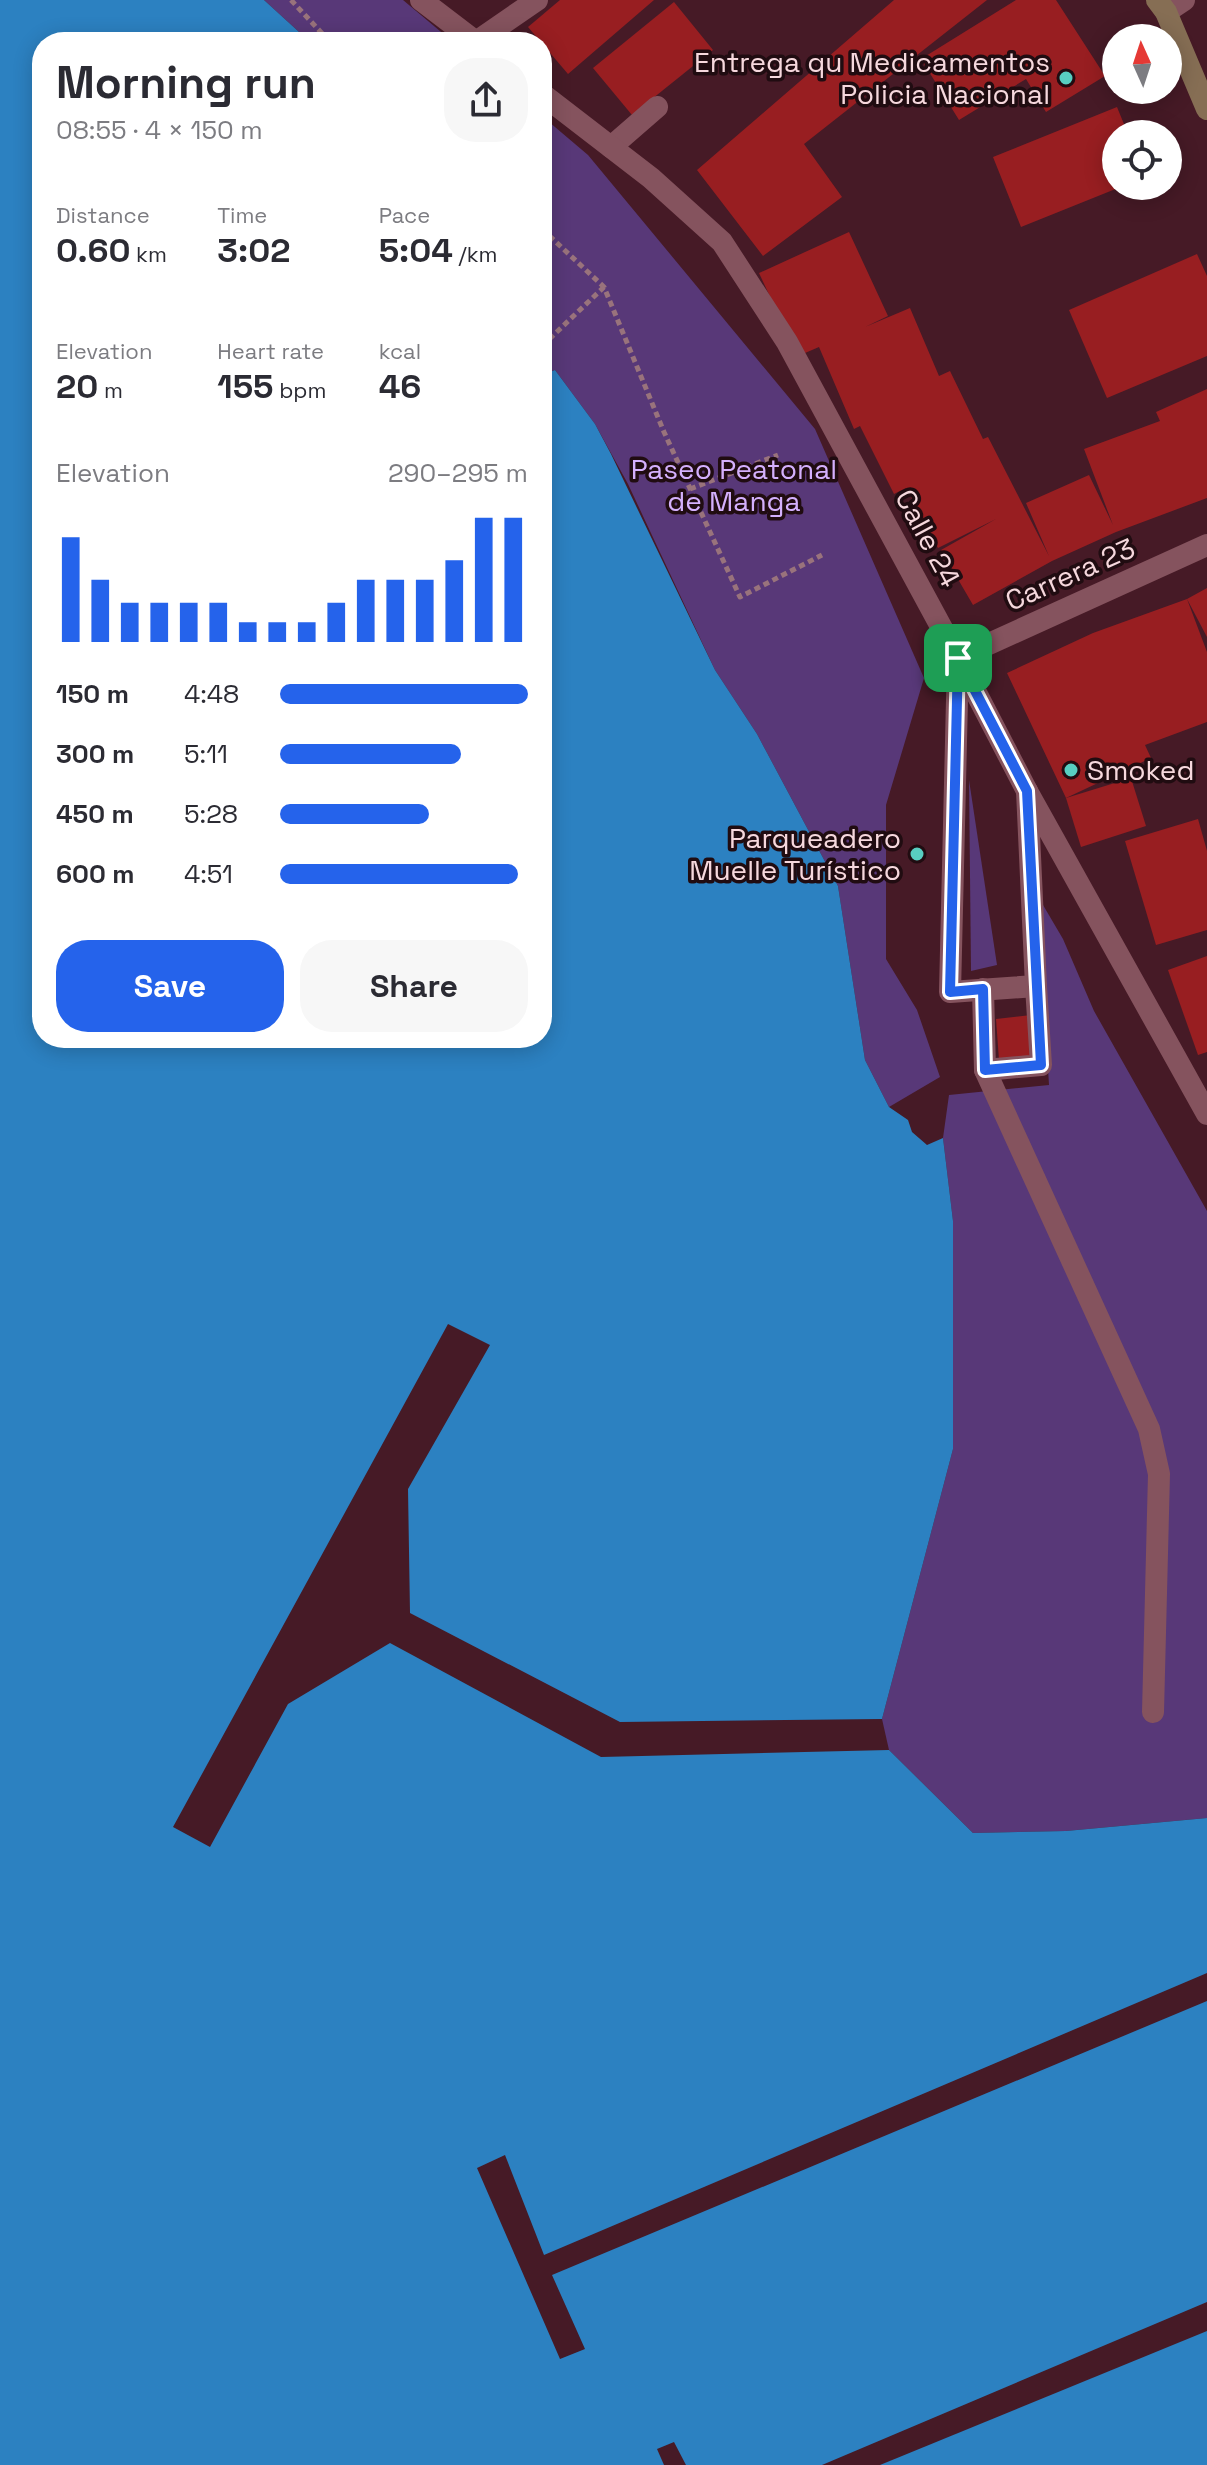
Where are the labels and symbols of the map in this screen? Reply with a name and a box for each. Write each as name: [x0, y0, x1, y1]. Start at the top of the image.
north arrow: [1102, 24, 1182, 104]
place label: Entrega qu Medicamentos Policia Nacional: [694, 44, 1050, 112]
marker: Entrega qu Medicamentos Policia Nacional: [1057, 69, 1075, 87]
park label: Paseo Peatonal de Manga: [631, 451, 837, 519]
street label: Calle 24: [887, 483, 969, 593]
street label: Carrera 23: [999, 529, 1141, 619]
pin: [924, 624, 992, 692]
place label: Smoked: [1087, 752, 1194, 788]
marker: Smoked: [1062, 761, 1080, 779]
place label: Parqueadero Muelle Turístico: [689, 820, 901, 888]
marker: Parqueadero Muelle Turístico: [908, 845, 926, 863]

